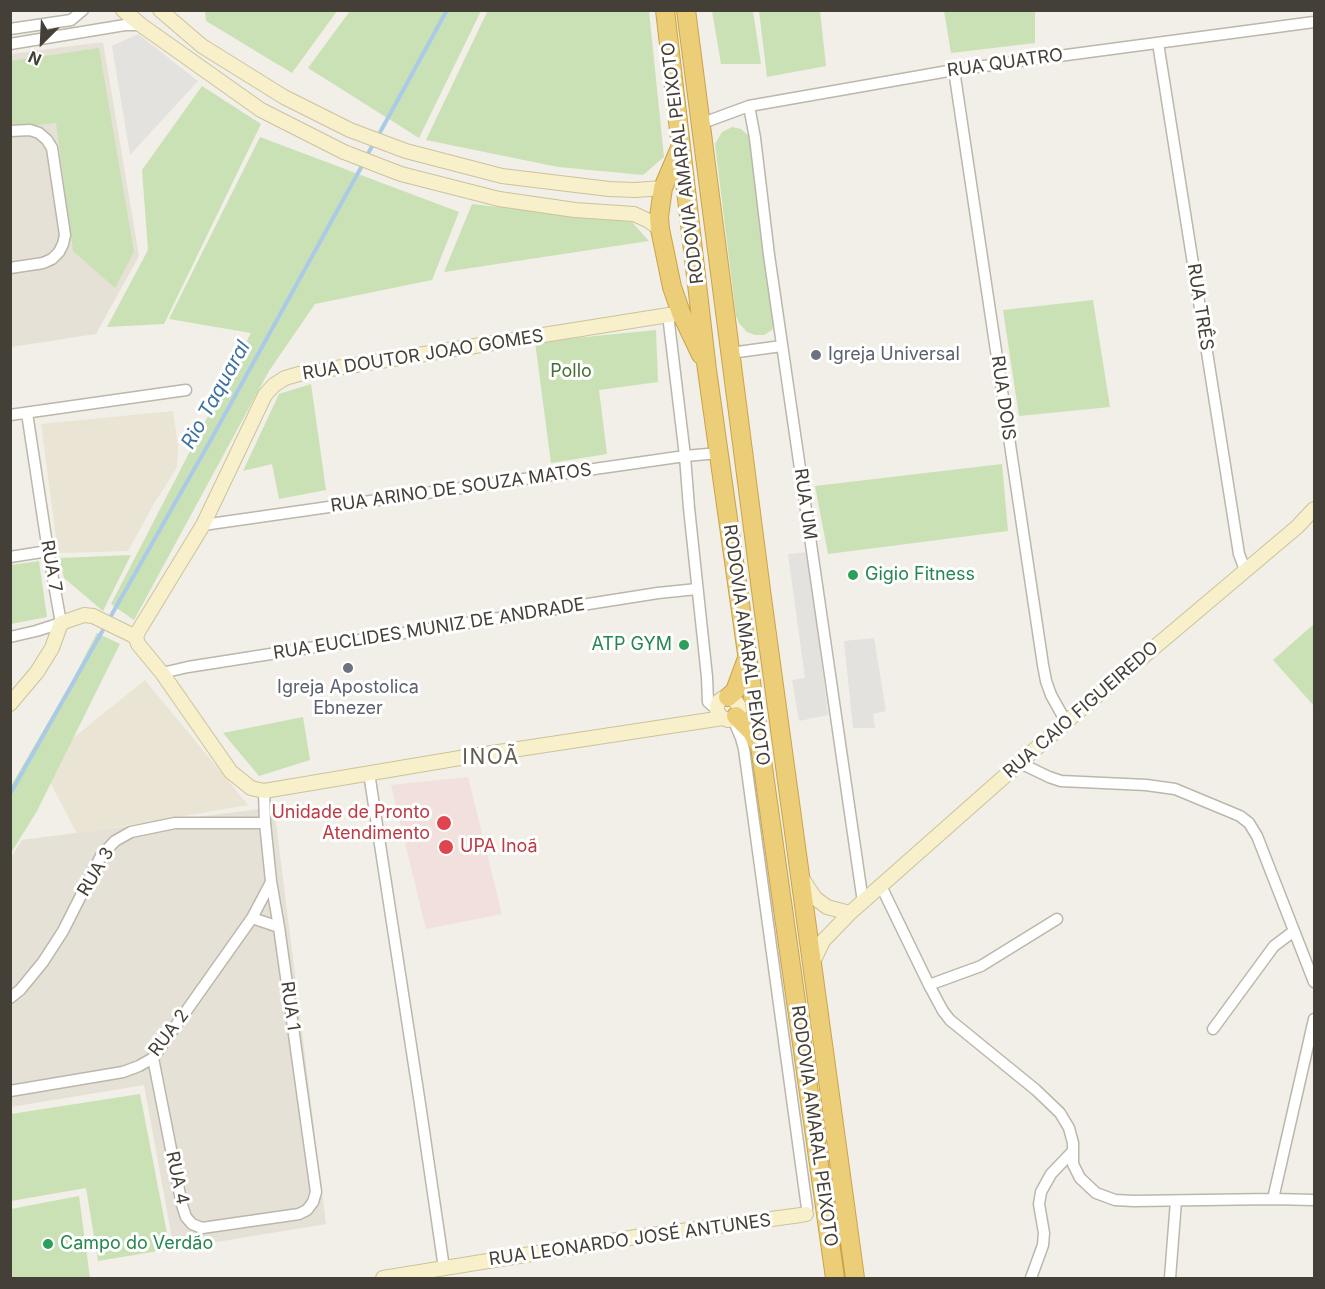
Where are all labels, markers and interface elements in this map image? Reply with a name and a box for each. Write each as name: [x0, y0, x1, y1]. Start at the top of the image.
north arrow: [12, 12, 72, 72]
street label: RODOVIA AMARAL PEIXOTO: [657, 41, 709, 285]
street label: RUA QUATRO: [946, 44, 1064, 82]
text: N: [25, 47, 44, 70]
street label: RUA TRÊS: [1182, 262, 1218, 352]
street label: RUA DOUTOR JOAO GOMES: [301, 325, 545, 385]
water label: Rio Taquaral: [176, 337, 256, 453]
place label: Igreja Universal: [828, 344, 960, 366]
marker: Igreja Universal: [809, 348, 823, 362]
street label: RUA DOIS: [986, 354, 1020, 442]
park label: Pollo: [550, 361, 592, 383]
street label: RUA ARINO DE SOUZA MATOS: [329, 459, 593, 517]
street label: RUA UM: [789, 467, 821, 541]
street label: RODOVIA AMARAL PEIXOTO: [718, 523, 774, 767]
street label: RUA 7: [36, 538, 66, 594]
place label: Gigio Fitness: [865, 564, 975, 586]
marker: Gigio Fitness: [846, 568, 860, 582]
street label: RUA EUCLIDES MUNIZ DE ANDRADE: [272, 594, 586, 664]
place label: ATP GYM: [591, 634, 672, 656]
street label: RUA CAIO FIGUEIREDO: [999, 637, 1163, 783]
marker: ATP GYM: [677, 638, 691, 652]
marker: Igreja Apostolica Ebnezer: [341, 661, 355, 675]
place label: Igreja Apostolica Ebnezer: [277, 677, 419, 720]
district label: INOÃ: [462, 745, 520, 771]
place label: Unidade de Pronto Atendimento: [271, 802, 430, 844]
marker: Unidade de Pronto Atendimento: [435, 814, 453, 832]
place label: UPA Inoã: [460, 836, 538, 858]
marker: UPA Inoã: [437, 838, 455, 856]
street label: RUA 3: [73, 844, 119, 900]
street label: RUA 1: [276, 980, 304, 1032]
street label: RODOVIA AMARAL PEIXOTO: [786, 1004, 842, 1248]
street label: RUA 2: [144, 1005, 194, 1061]
street label: RUA 4: [161, 1149, 193, 1207]
street label: RUA LEONARDO JOSÉ ANTUNES: [488, 1209, 772, 1271]
place label: Campo do Verdão: [60, 1233, 213, 1255]
marker: Campo do Verdão: [41, 1237, 55, 1251]

